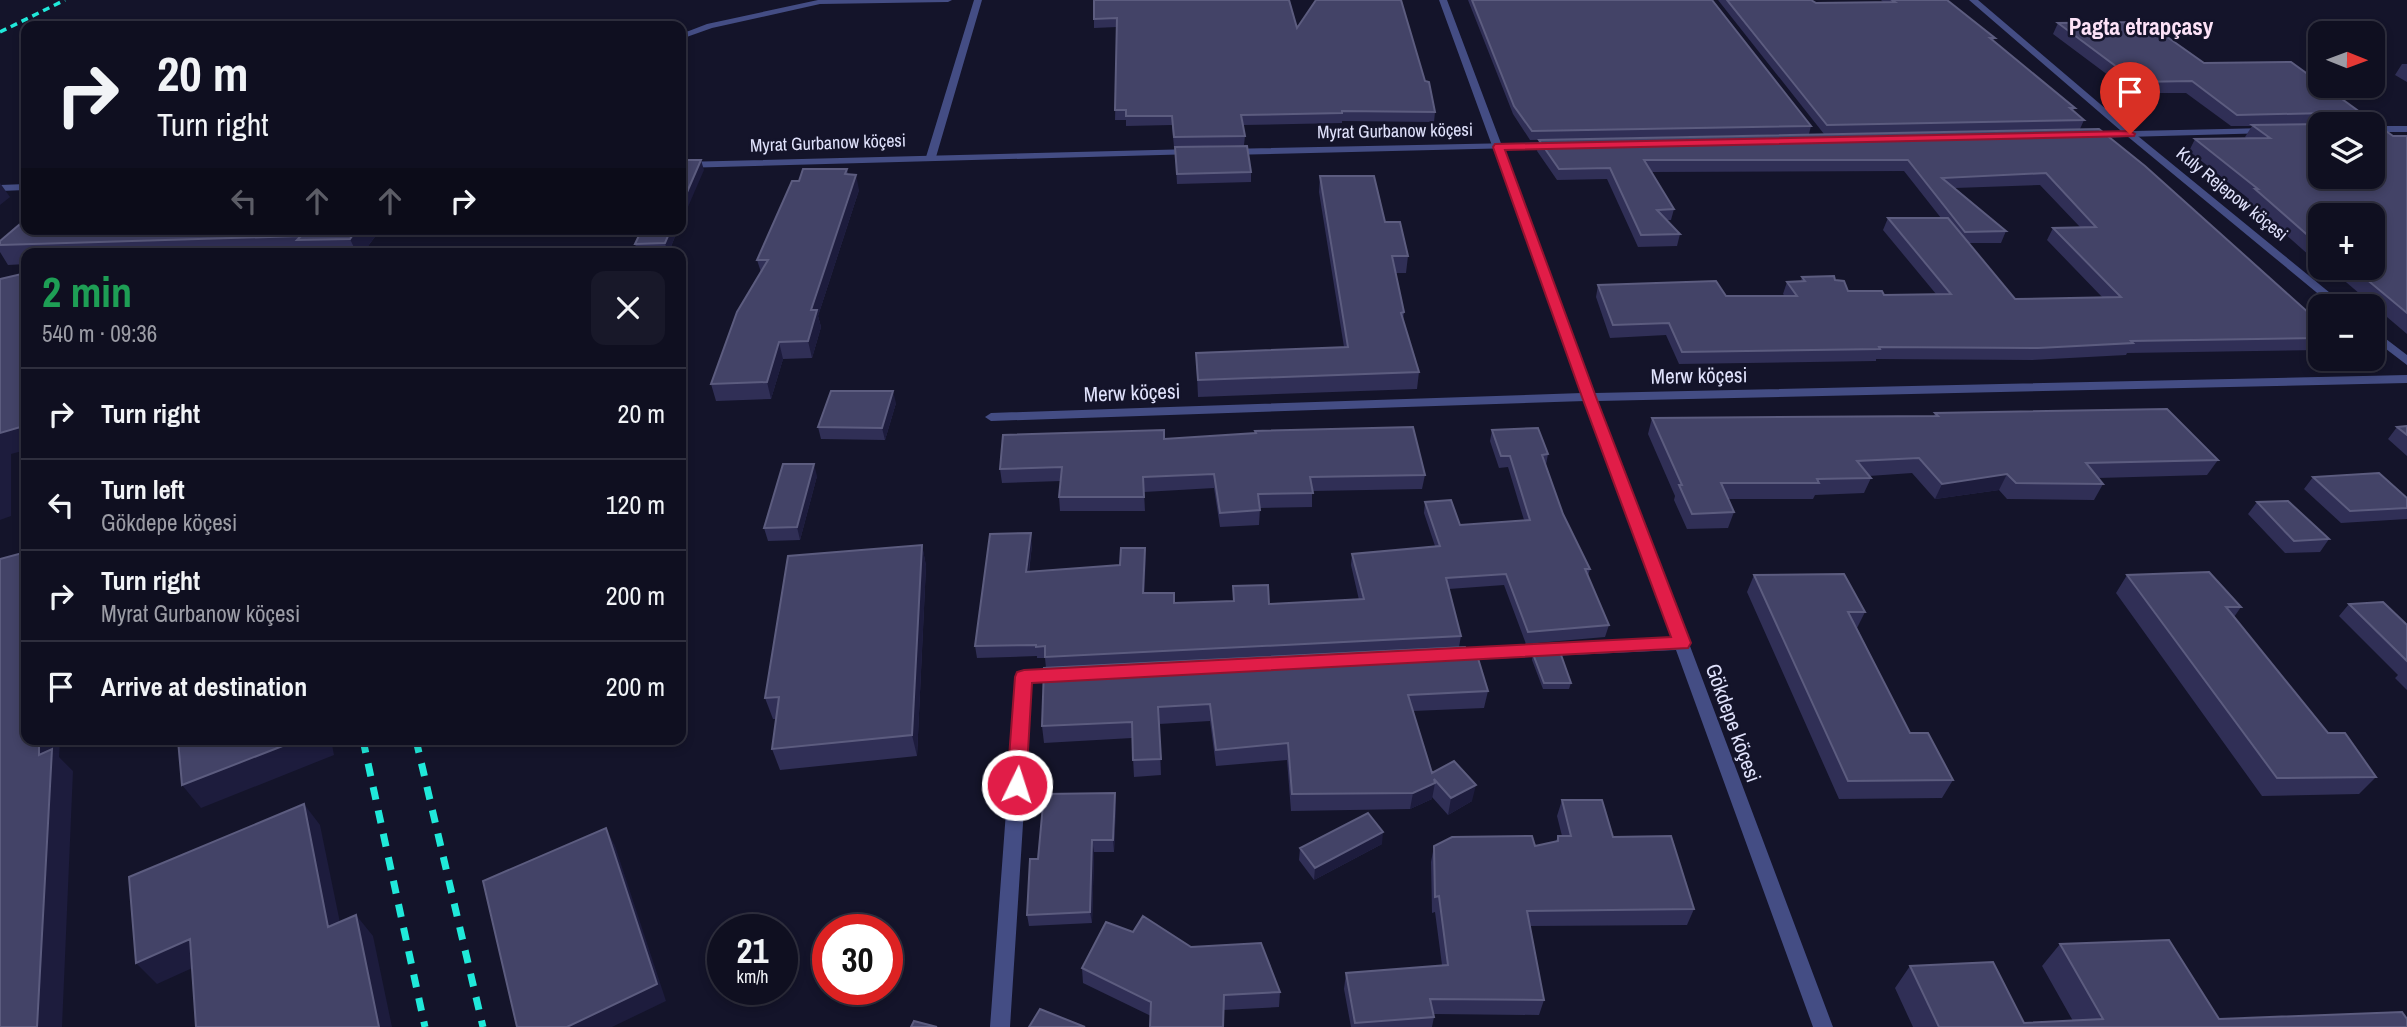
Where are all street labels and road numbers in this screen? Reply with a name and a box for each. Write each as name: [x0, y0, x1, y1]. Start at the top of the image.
street label: Myrat Gurbanow köçesi: [1317, 117, 1473, 144]
street label: Myrat Gurbanow köçesi: [750, 127, 906, 158]
street label: Kuly Rejepow köçesi: [2171, 141, 2293, 246]
street label: Merw köçesi: [1650, 360, 1748, 391]
street label: Merw köçesi: [1083, 376, 1181, 409]
street label: Gökdepe köçesi: [1699, 659, 1768, 786]

